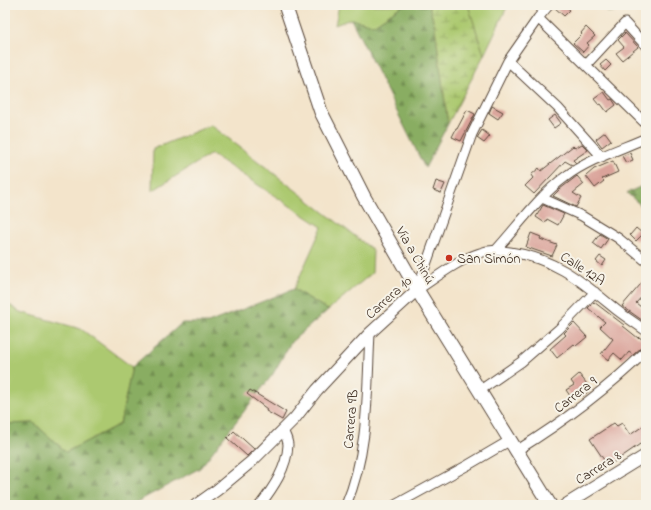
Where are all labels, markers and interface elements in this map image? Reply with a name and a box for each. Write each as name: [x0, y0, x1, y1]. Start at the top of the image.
street label: Vía a Chinú: [389, 222, 440, 289]
street label: Calle 12A: [556, 247, 609, 292]
place label: San Simón: [457, 249, 521, 270]
marker: San Simón: [444, 253, 454, 263]
street label: Carrera 10: [361, 272, 417, 325]
street label: Carrera 9: [550, 371, 603, 419]
street label: Carrera 9B: [338, 389, 365, 450]
street label: Carrera 8: [572, 446, 626, 491]

